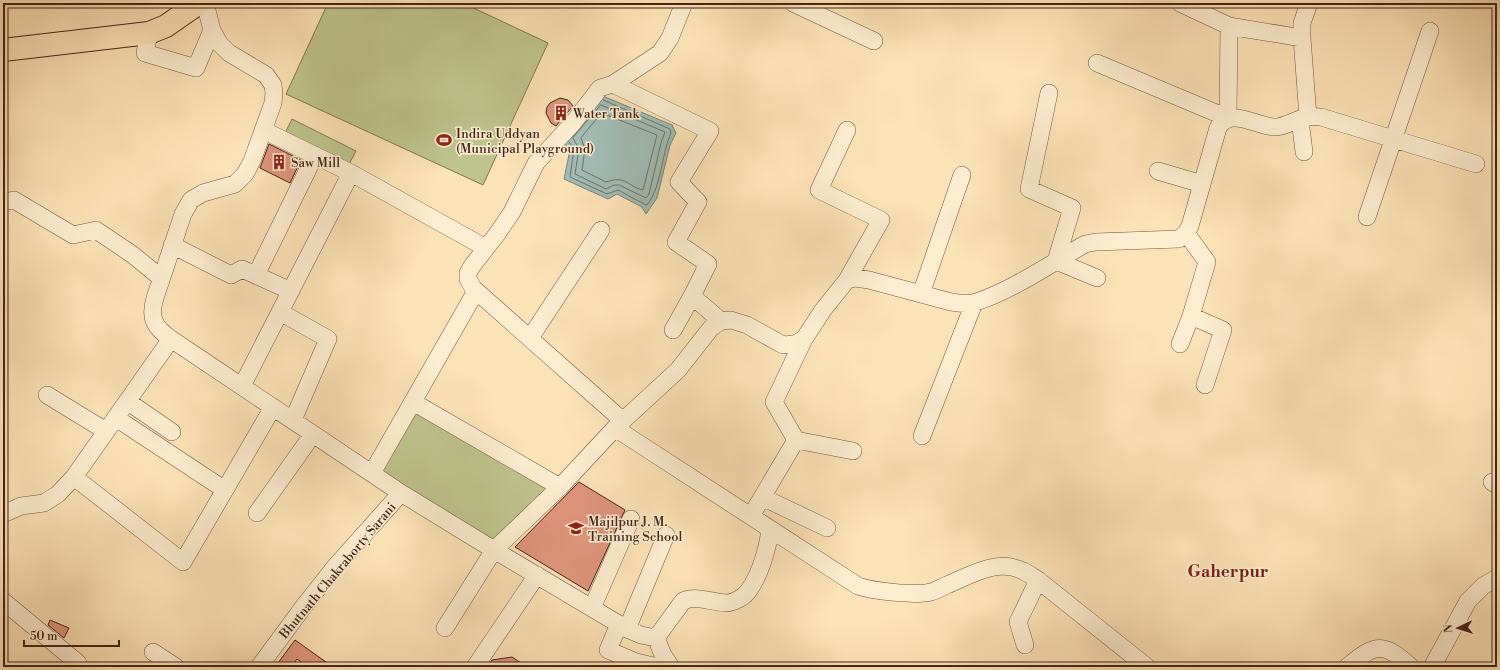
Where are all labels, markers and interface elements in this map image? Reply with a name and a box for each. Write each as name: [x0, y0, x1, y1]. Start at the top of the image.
building icon: Water Tank: [552, 104, 570, 122]
place label: Water Tank: [572, 106, 641, 122]
place label: Indira Uddyan (Municipal Playground): [456, 126, 594, 157]
sports icon: Indira Uddyan (Municipal Playground): [435, 131, 453, 149]
building icon: Saw Mill: [270, 153, 288, 171]
place label: Saw Mill: [291, 155, 340, 171]
street label: Bhutnath Chakraborty Sarani: [275, 499, 400, 643]
place label: Majilpur J. M. Training School: [588, 514, 683, 545]
school or university icon: Majilpur J. M. Training School: [567, 519, 585, 537]
district label: Gaherpur: [1188, 561, 1269, 583]
north arrow: [1438, 608, 1478, 648]
scale bar: [24, 622, 119, 648]
text: N: [1442, 624, 1456, 633]
text: 50 m: [30, 629, 58, 644]

